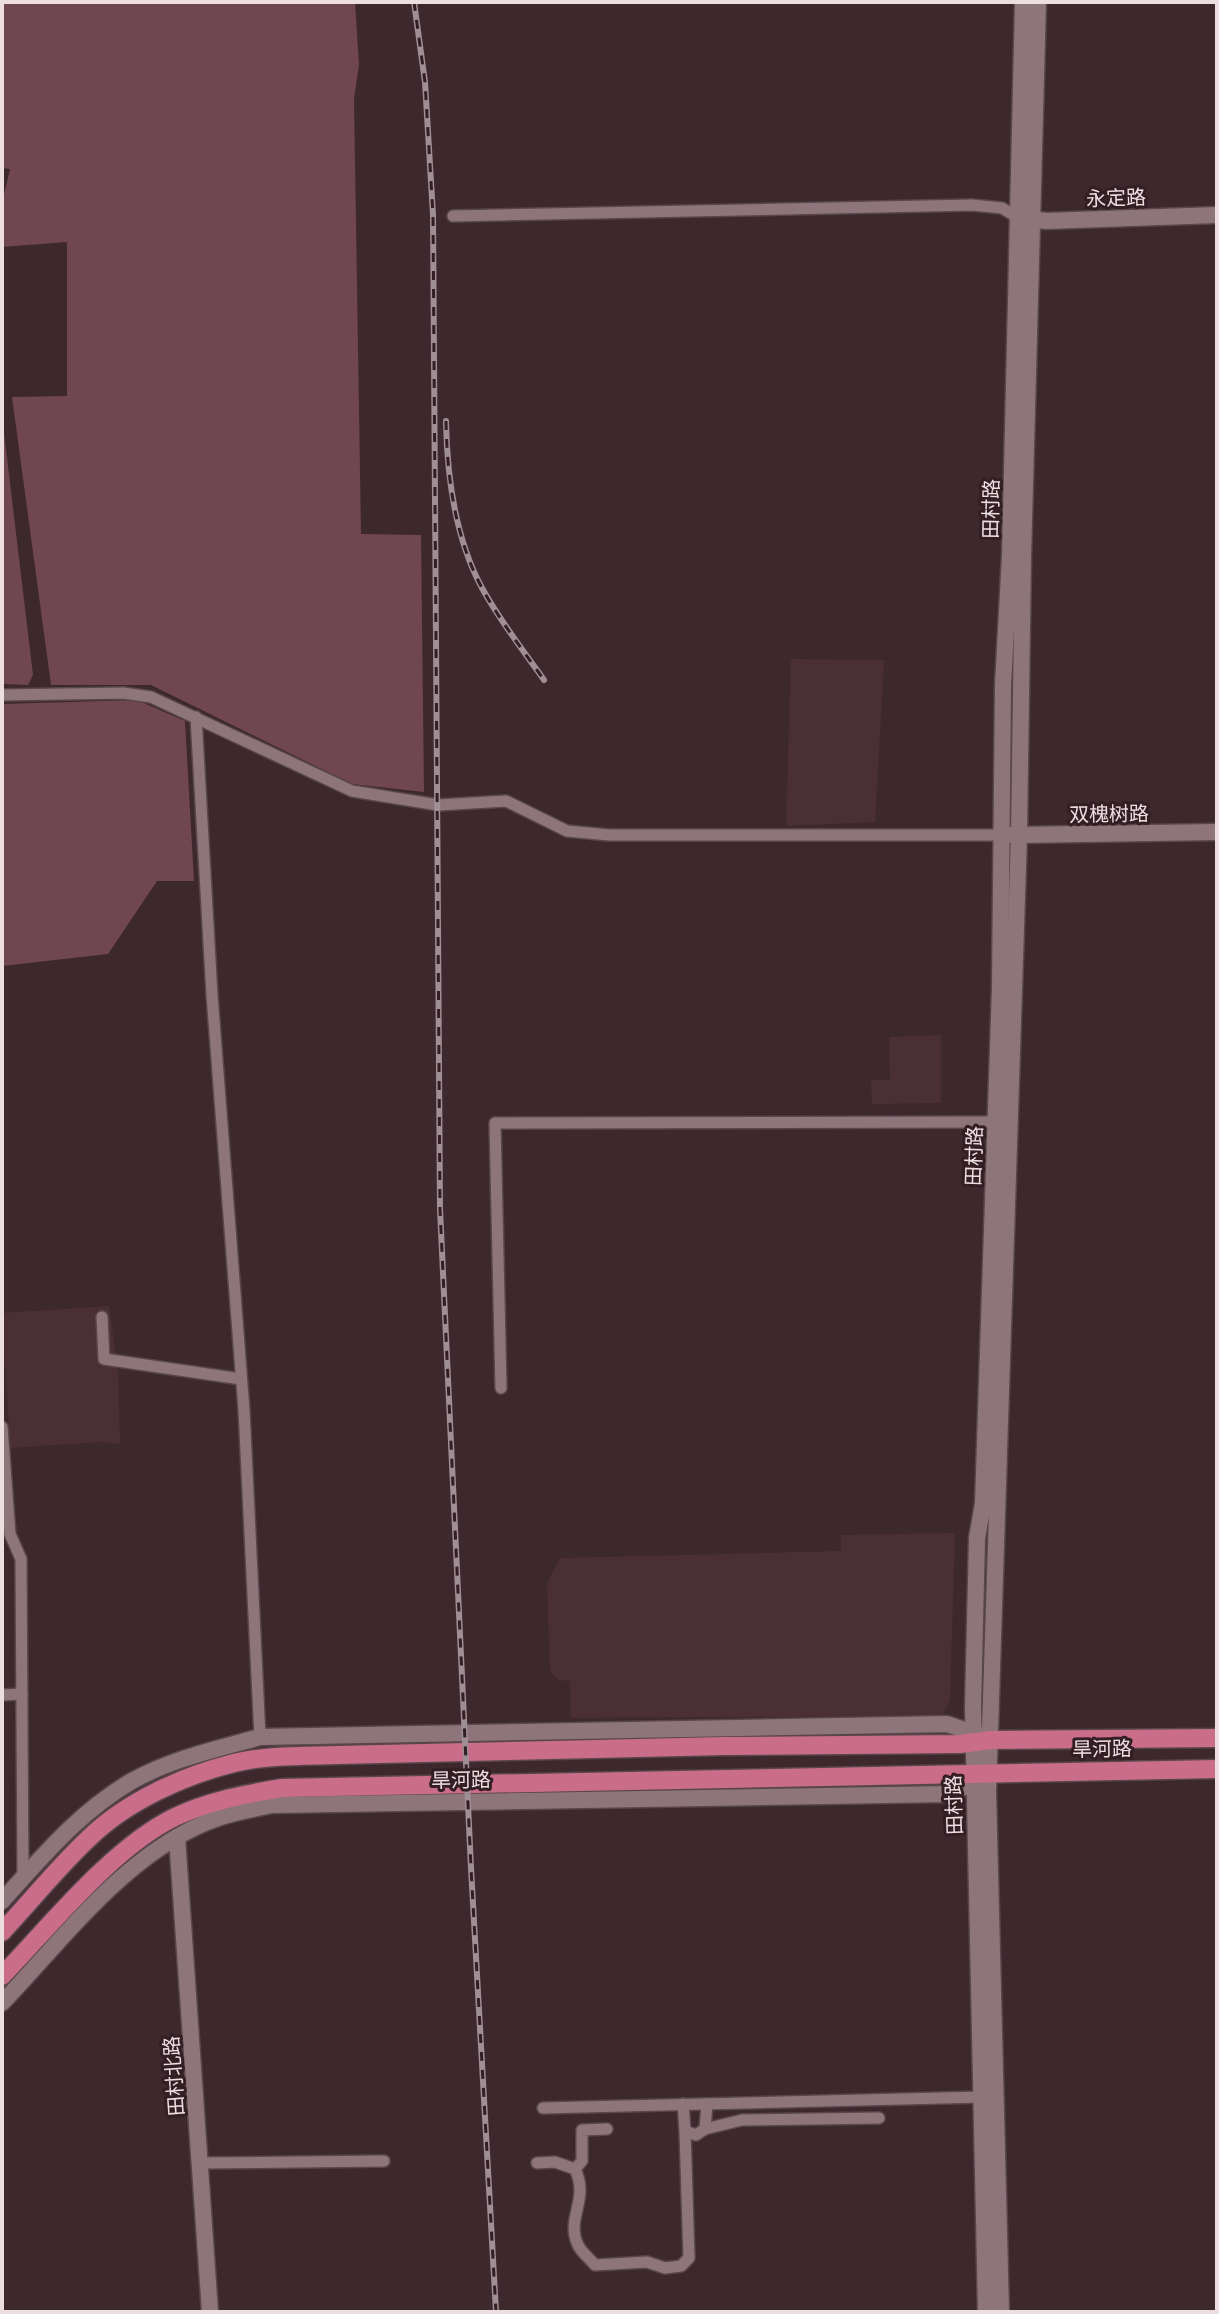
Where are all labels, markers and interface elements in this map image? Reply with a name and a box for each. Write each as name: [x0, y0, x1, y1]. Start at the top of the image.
street label: 永定路: [1086, 184, 1146, 210]
street label: 田村路: [977, 479, 1003, 539]
street label: 双槐树路: [1069, 800, 1149, 826]
street label: 田村路: [960, 1126, 986, 1186]
street label: 旱河路: [1072, 1735, 1132, 1761]
street label: 旱河路: [431, 1766, 491, 1792]
street label: 田村路: [940, 1775, 966, 1835]
street label: 田村北路: [158, 2035, 188, 2117]

